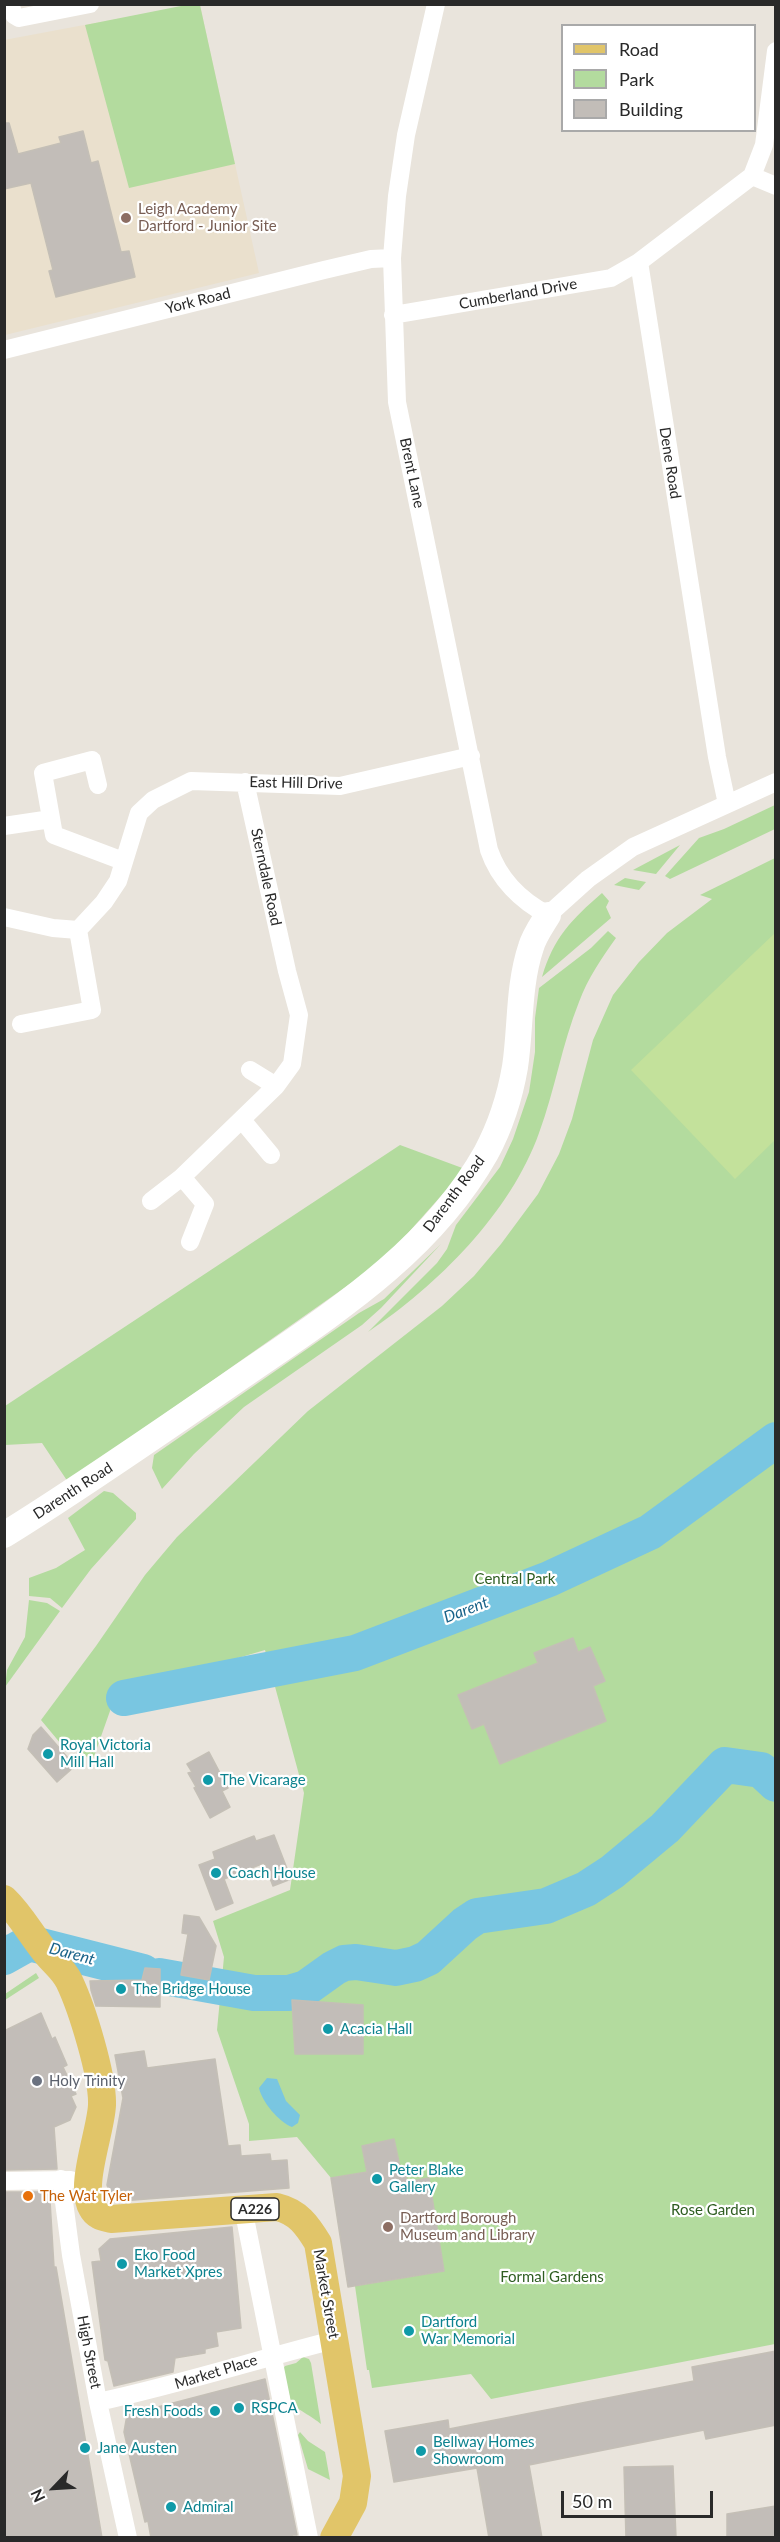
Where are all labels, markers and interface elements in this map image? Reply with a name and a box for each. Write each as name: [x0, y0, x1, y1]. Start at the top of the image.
legend: [561, 24, 756, 132]
text: Road: [619, 38, 659, 60]
text: Park: [619, 68, 654, 90]
text: Building: [619, 98, 683, 120]
place label: Leigh Academy Dartford - Junior Site: [138, 200, 277, 235]
marker: Leigh Academy Dartford - Junior Site: [119, 211, 133, 225]
street label: Cumberland Drive: [457, 275, 579, 313]
street label: York Road: [164, 284, 232, 318]
street label: Dene Road: [655, 426, 685, 500]
street label: Brent Lane: [396, 436, 428, 510]
street label: East Hill Drive: [249, 773, 343, 793]
street label: Sterndale Road: [247, 827, 285, 927]
street label: Darenth Road: [419, 1152, 489, 1236]
street label: Darenth Road: [30, 1459, 116, 1523]
park label: Central Park: [475, 1570, 555, 1588]
water label: Darent: [441, 1593, 491, 1627]
place label: Royal Victoria Mill Hall: [60, 1736, 151, 1771]
marker: Royal Victoria Mill Hall: [41, 1747, 55, 1761]
place label: The Vicarage: [220, 1771, 306, 1789]
marker: The Vicarage: [201, 1773, 215, 1787]
place label: Coach House: [228, 1864, 316, 1882]
marker: Coach House: [209, 1866, 223, 1880]
water label: Darent: [47, 1939, 97, 1969]
place label: The Bridge House: [133, 1980, 251, 1998]
marker: The Bridge House: [114, 1982, 128, 1996]
place label: Acacia Hall: [340, 2020, 412, 2038]
marker: Acacia Hall: [321, 2022, 335, 2036]
place label: Holy Trinity: [49, 2072, 125, 2090]
marker: Holy Trinity: [30, 2074, 44, 2088]
place label: Peter Blake Gallery: [389, 2161, 464, 2196]
marker: Peter Blake Gallery: [370, 2172, 384, 2186]
place label: The Wat Tyler: [40, 2187, 132, 2205]
marker: The Wat Tyler: [21, 2189, 35, 2203]
road number: A226: [231, 2198, 279, 2220]
park label: Rose Garden: [671, 2201, 755, 2219]
place label: Dartford Borough Museum and Library: [400, 2209, 535, 2244]
marker: Dartford Borough Museum and Library: [381, 2220, 395, 2234]
place label: Eko Food Market Xpres: [134, 2246, 222, 2281]
street label: Market Street: [309, 2248, 343, 2340]
marker: Eko Food Market Xpres: [115, 2257, 129, 2271]
park label: Formal Gardens: [500, 2268, 604, 2286]
place label: Dartford War Memorial: [421, 2313, 515, 2348]
street label: High Street: [73, 2314, 105, 2390]
marker: Dartford War Memorial: [402, 2324, 416, 2338]
street label: Market Place: [172, 2351, 260, 2393]
place label: RSPCA: [251, 2399, 298, 2417]
marker: RSPCA: [232, 2401, 246, 2415]
place label: Fresh Foods: [124, 2402, 203, 2420]
marker: Fresh Foods: [208, 2404, 222, 2418]
place label: Bellway Homes Showroom: [433, 2433, 535, 2468]
place label: Jane Austen: [97, 2439, 177, 2457]
marker: Jane Austen: [78, 2441, 92, 2455]
marker: Bellway Homes Showroom: [414, 2444, 428, 2458]
north arrow: [24, 2458, 84, 2518]
scale bar: [564, 2479, 716, 2517]
text: N: [26, 2486, 48, 2505]
text: 50 m: [572, 2490, 612, 2512]
place label: Admiral: [183, 2498, 234, 2516]
marker: Admiral: [164, 2500, 178, 2514]

